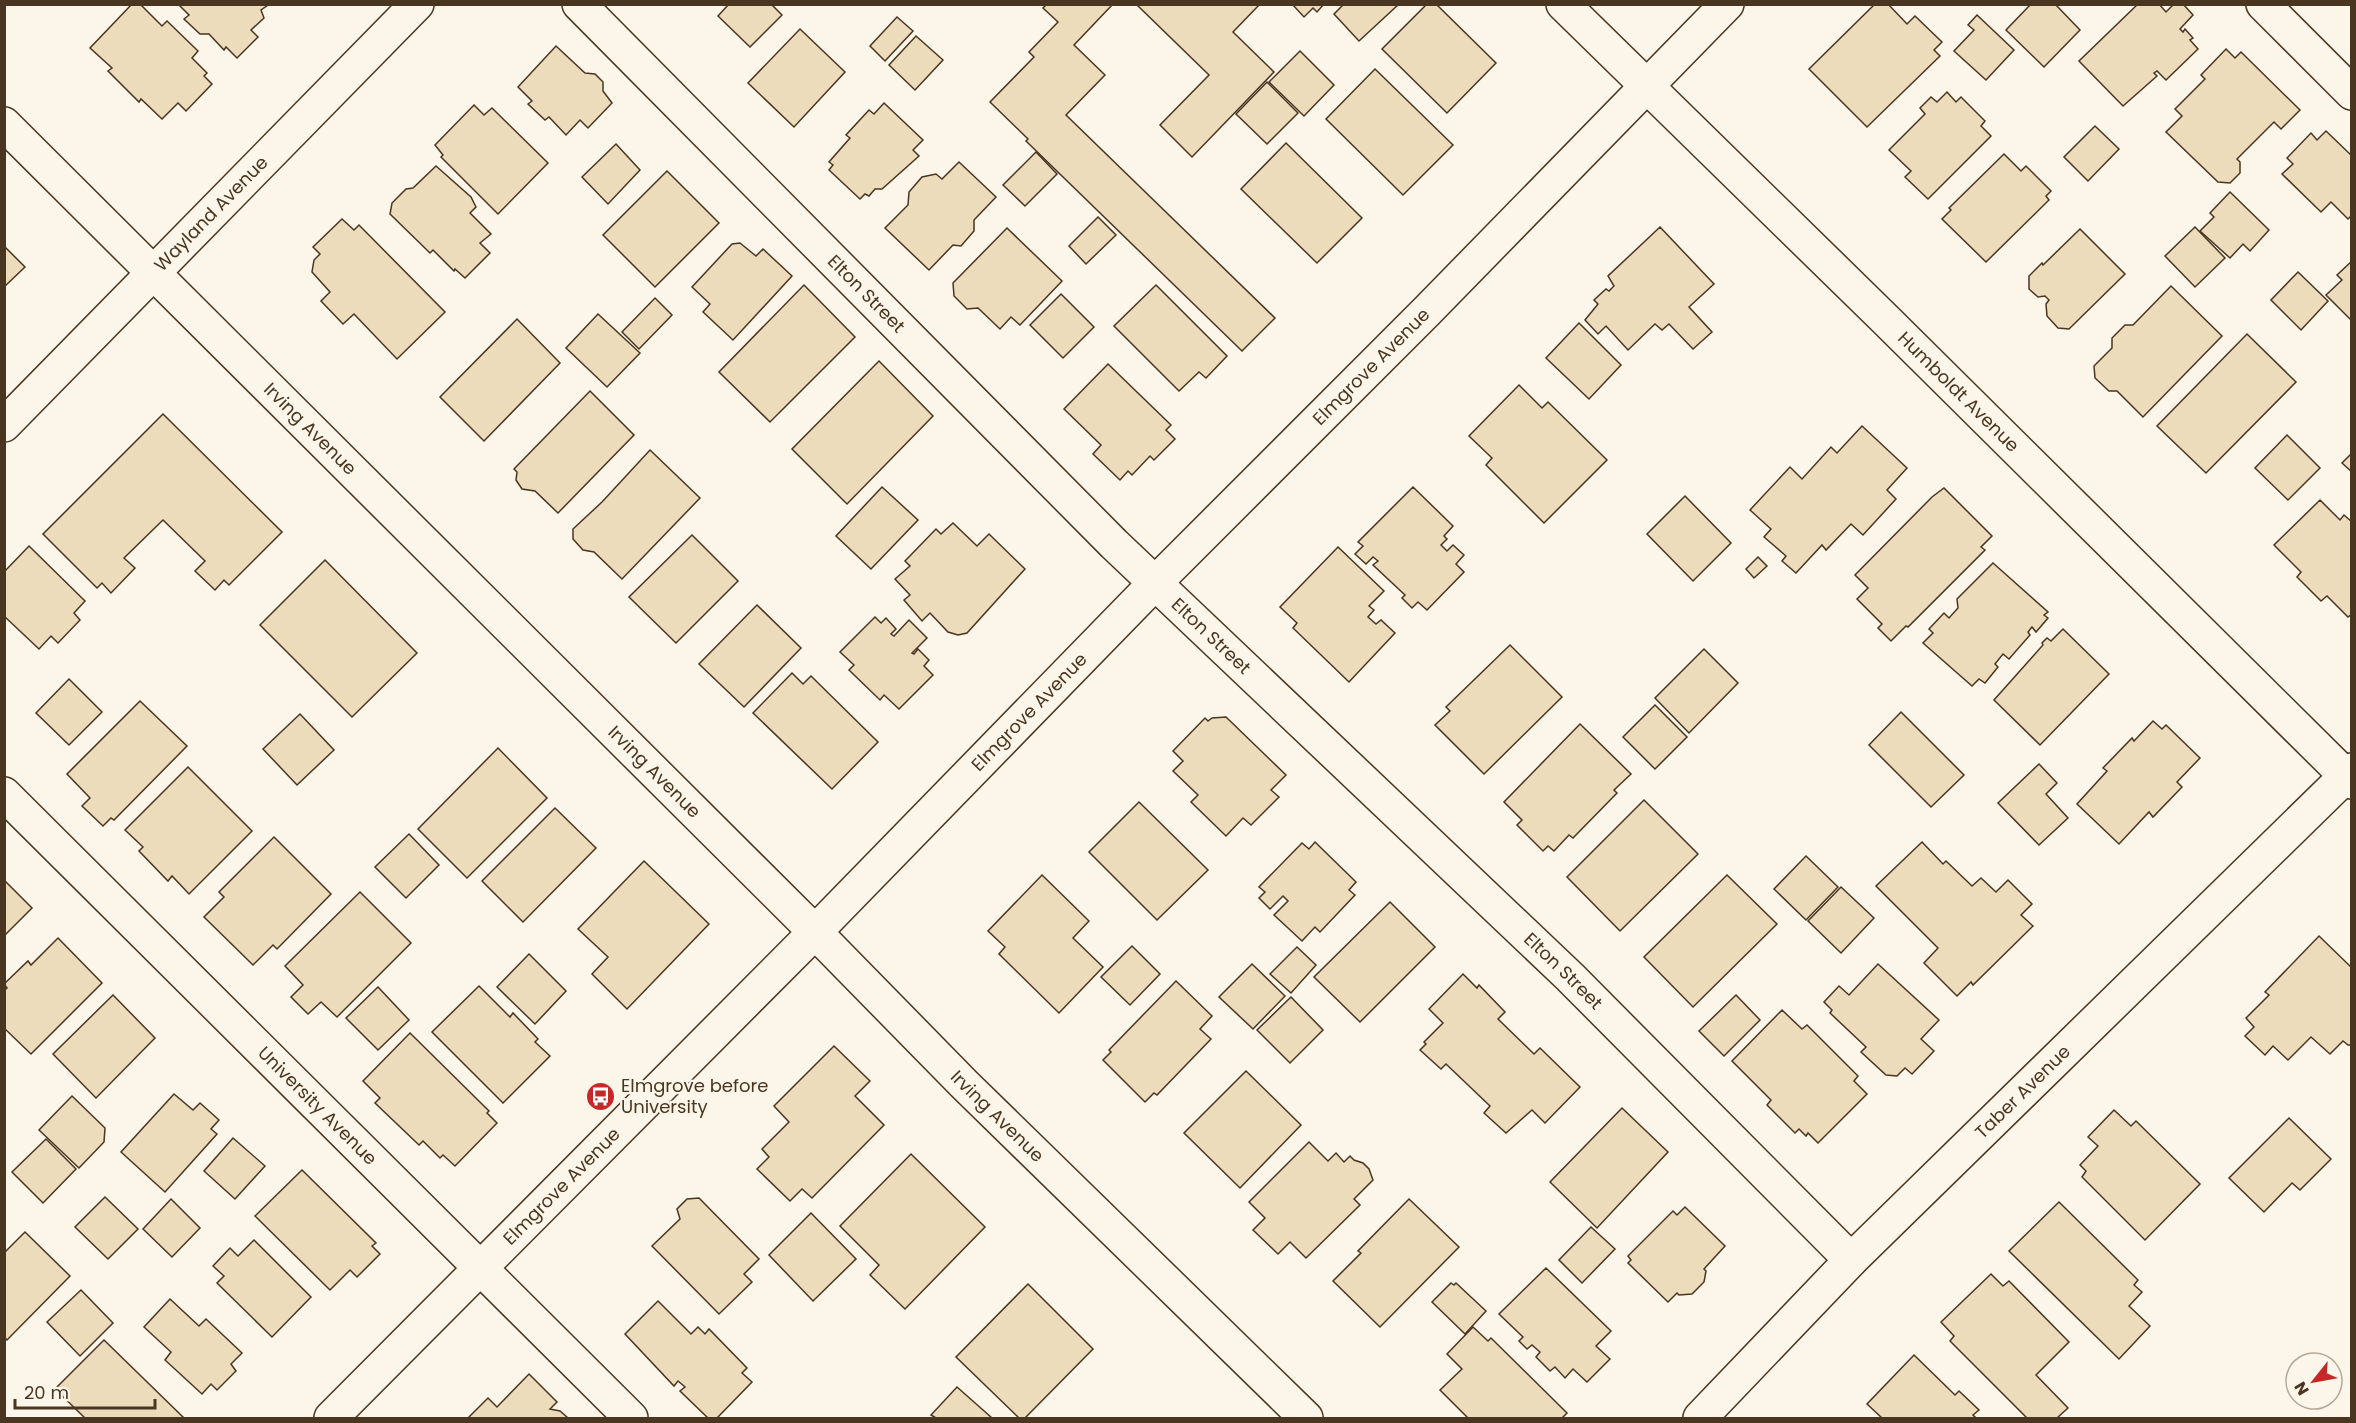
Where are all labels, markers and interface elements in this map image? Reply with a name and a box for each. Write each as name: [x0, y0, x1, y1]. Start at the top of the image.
street label: Wayland Avenue: [149, 150, 273, 277]
street label: Elton Street: [822, 249, 911, 338]
street label: Elmgrove Avenue: [1307, 302, 1435, 430]
street label: Humboldt Avenue: [1893, 326, 2025, 457]
street label: Irving Avenue: [258, 377, 362, 480]
street label: Elton Street: [1166, 592, 1257, 680]
street label: Elmgrove Avenue: [965, 647, 1092, 776]
street label: Irving Avenue: [603, 720, 707, 823]
street label: Elton Street: [1519, 927, 1608, 1015]
street label: Taber Avenue: [1969, 1039, 2076, 1144]
street label: University Avenue: [252, 1040, 383, 1170]
street label: Irving Avenue: [945, 1064, 1050, 1168]
place label: Elmgrove before University: [621, 1073, 768, 1119]
bus stop icon: Elmgrove before University: [584, 1080, 616, 1112]
street label: Elmgrove Avenue: [497, 1122, 625, 1250]
north arrow: [2284, 1351, 2344, 1411]
scale bar: [15, 1372, 154, 1410]
text: N: [2289, 1377, 2315, 1400]
text: 20 m: [24, 1380, 69, 1405]

